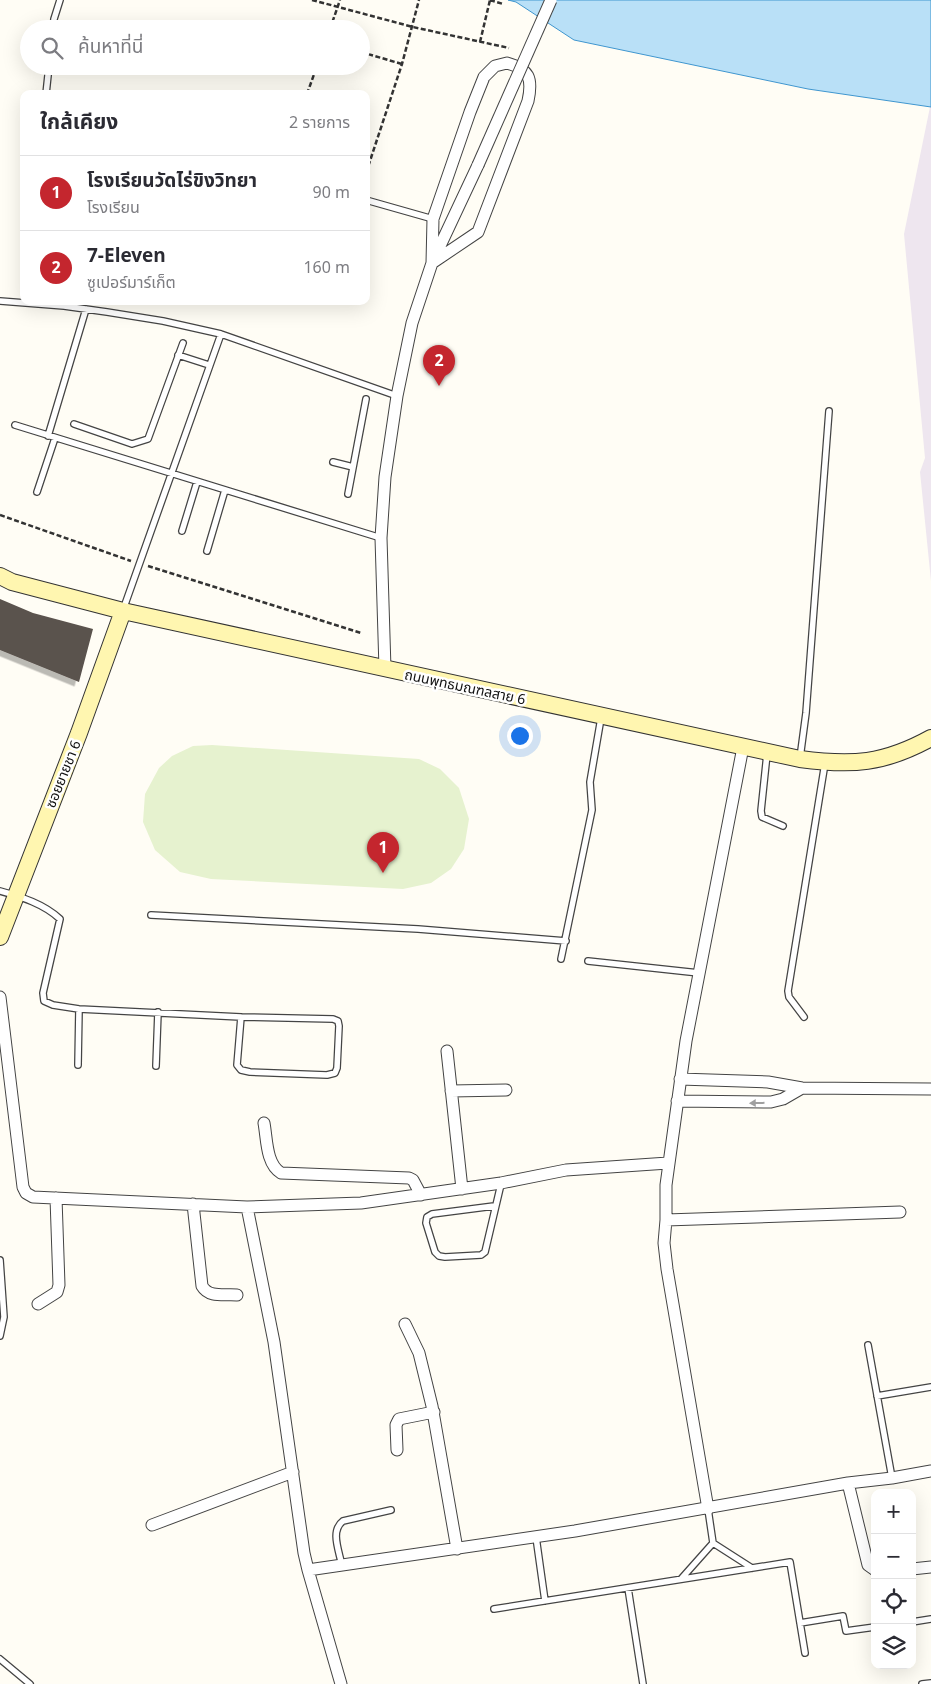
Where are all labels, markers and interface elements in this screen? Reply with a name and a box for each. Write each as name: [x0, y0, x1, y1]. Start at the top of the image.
search box: [20, 20, 370, 75]
text: ค้นหาที่นี่: [78, 33, 143, 62]
icon: search: [38, 34, 66, 62]
text: ใกล้เคียง: [40, 107, 118, 138]
text: 2 รายการ: [289, 111, 350, 135]
text: โรงเรียนวัดไร่ขิงวิทยา: [87, 167, 257, 196]
text: 1: [51, 181, 61, 205]
text: 90 m: [313, 181, 350, 205]
text: โรงเรียน: [87, 196, 140, 220]
text: 7-Eleven: [87, 242, 166, 271]
text: 2: [51, 256, 61, 280]
text: 160 m: [303, 256, 350, 280]
text: ซูเปอร์มาร์เก็ต: [87, 271, 176, 295]
pin: 2: [423, 345, 455, 386]
street label: ถนนพุทธมณฑลสาย 6: [402, 664, 527, 711]
your location: [507, 723, 533, 749]
street label: ซอยยายชา 6: [40, 737, 87, 811]
pin: 1: [367, 832, 399, 873]
one-way arrow: [749, 1099, 765, 1107]
map controls: [871, 1489, 916, 1669]
button: +: [871, 1489, 916, 1534]
button: −: [871, 1534, 916, 1579]
button: locate: [871, 1579, 916, 1624]
button: layers: [871, 1624, 916, 1669]

